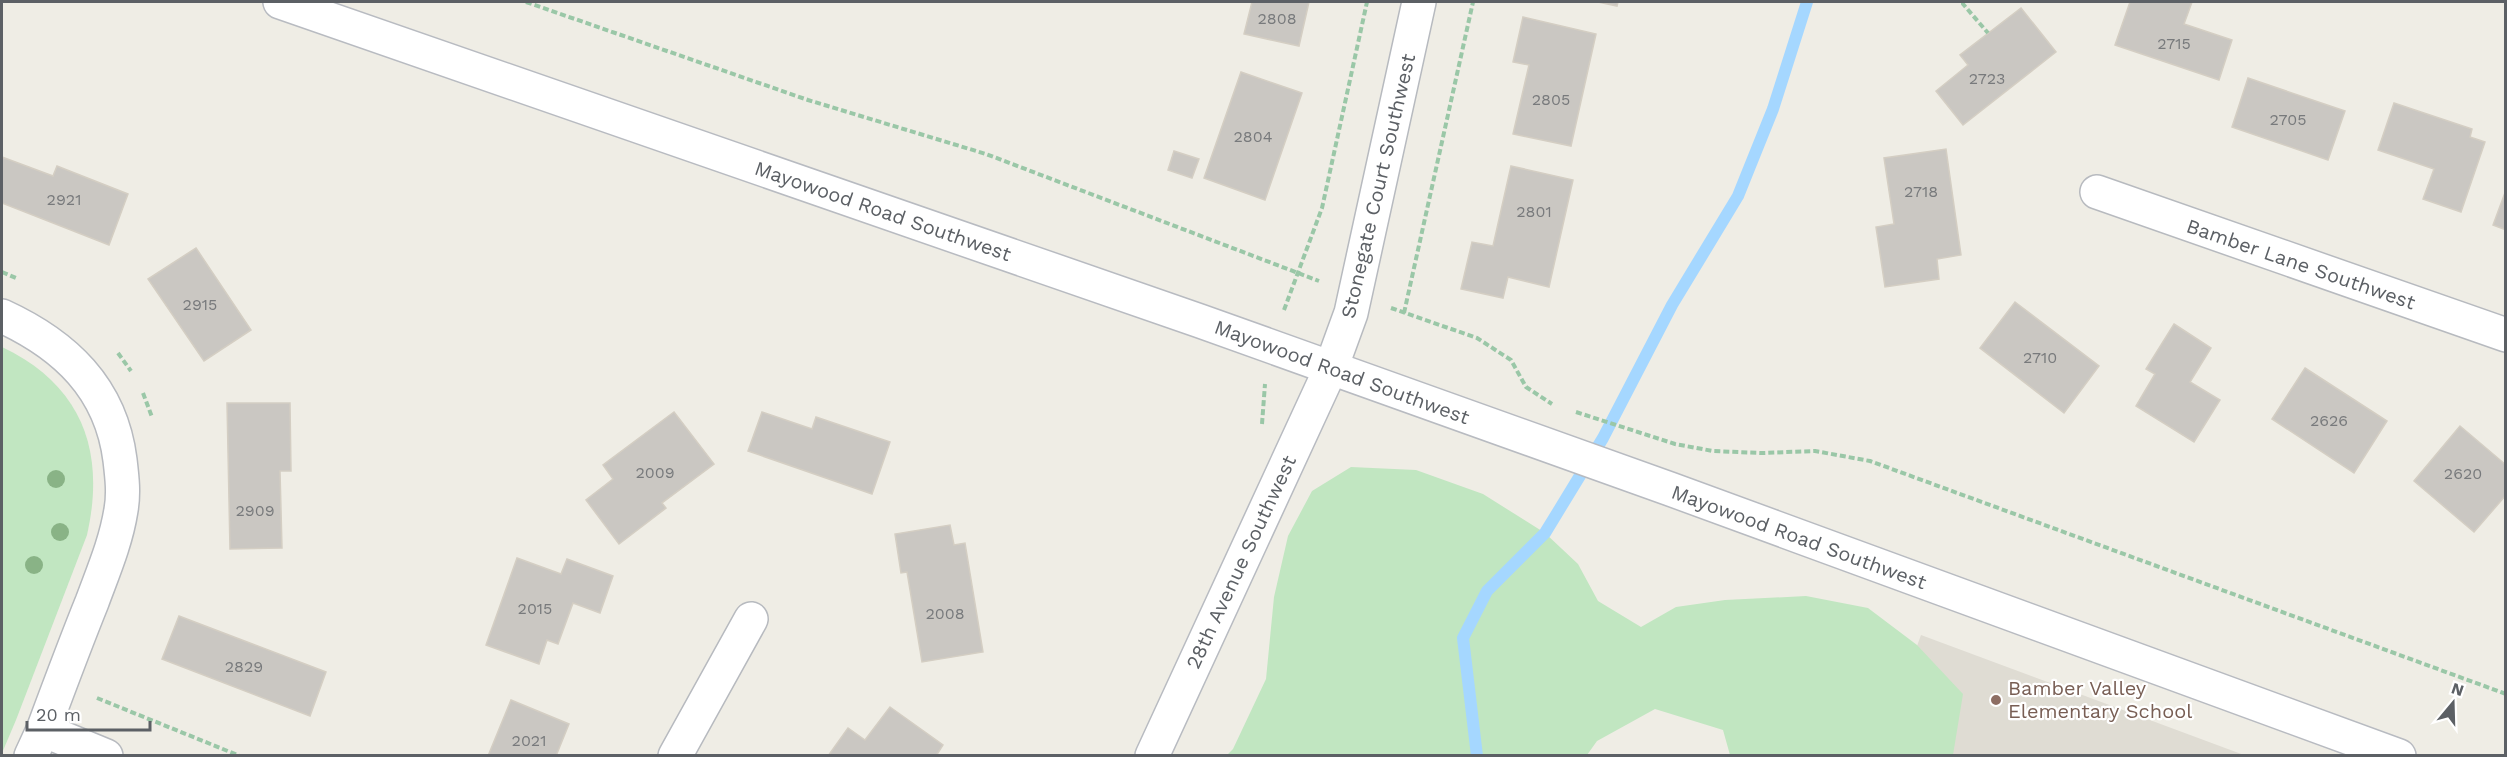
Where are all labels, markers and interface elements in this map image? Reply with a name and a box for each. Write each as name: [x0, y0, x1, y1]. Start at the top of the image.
house number: 2808: [1258, 9, 1297, 28]
house number: 2715: [2157, 34, 2191, 53]
street label: Stonegate Court Southwest: [1336, 51, 1420, 321]
house number: 2723: [1969, 69, 2005, 88]
house number: 2805: [1532, 90, 1570, 109]
house number: 2705: [2270, 110, 2306, 129]
house number: 2804: [1234, 127, 1273, 146]
street label: Mayowood Road Southwest: [752, 156, 1015, 266]
house number: 2718: [1904, 182, 1938, 201]
house number: 2921: [47, 190, 81, 209]
house number: 2801: [1516, 202, 1552, 221]
street label: Bamber Lane Southwest: [2183, 213, 2419, 315]
house number: 2915: [183, 295, 217, 314]
street label: Mayowood Road Southwest: [1211, 315, 1473, 430]
house number: 2710: [2023, 348, 2057, 367]
house number: 2626: [2310, 411, 2348, 430]
street label: 28th Avenue Southwest: [1181, 451, 1301, 673]
house number: 2009: [635, 463, 675, 482]
house number: 2620: [2444, 464, 2482, 483]
street label: Mayowood Road Southwest: [1668, 480, 1930, 595]
house number: 2909: [235, 501, 275, 520]
house number: 2015: [518, 599, 552, 618]
house number: 2008: [925, 604, 965, 623]
house number: 2829: [225, 657, 263, 676]
north arrow: [2423, 673, 2483, 733]
place label: Bamber Valley Elementary School: [2008, 676, 2192, 723]
text: N: [2449, 678, 2466, 700]
marker: Bamber Valley Elementary School: [1989, 693, 2003, 707]
scale bar: [27, 694, 150, 732]
text: 20 m: [36, 704, 81, 725]
house number: 2021: [512, 731, 546, 750]

